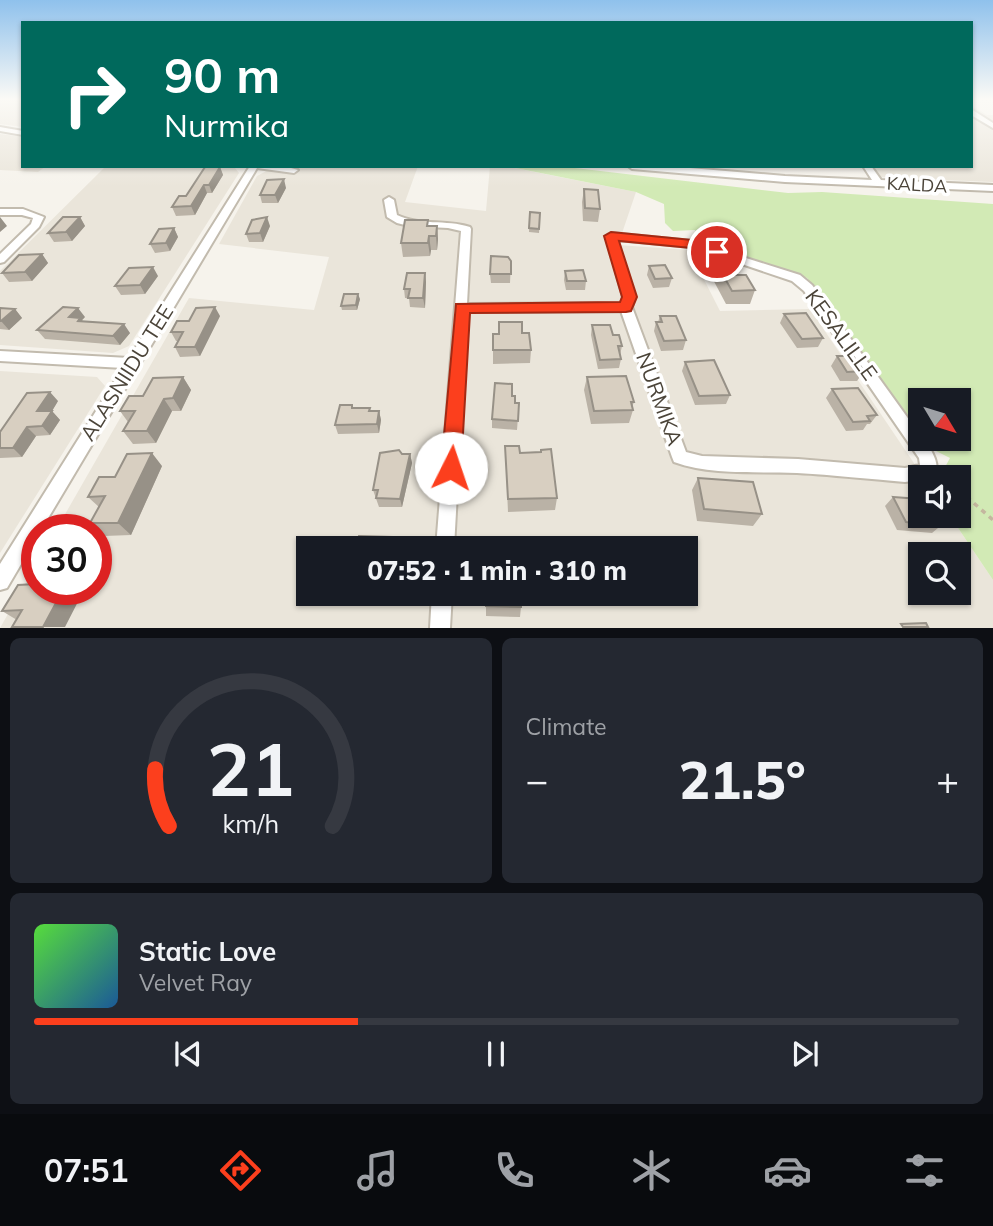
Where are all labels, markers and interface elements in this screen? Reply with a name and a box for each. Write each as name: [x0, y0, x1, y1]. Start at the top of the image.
text: 90 m: [164, 44, 280, 105]
icon: right: [49, 49, 140, 140]
text: Nurmika: [164, 105, 289, 145]
street label: KALDA: [886, 171, 948, 198]
pin: [687, 222, 747, 282]
icon: arrive: [698, 233, 736, 271]
street label: KESALILLE: [800, 284, 883, 385]
street label: ALASNIIDU TEE: [74, 300, 178, 445]
street label: NURMIKA: [631, 349, 689, 449]
north arrow: [908, 388, 971, 452]
map controls: [908, 388, 971, 605]
position arrow: [414, 431, 488, 505]
button: sound: [908, 465, 971, 528]
speed limit sign: 30: [21, 514, 112, 605]
button: search: [908, 542, 971, 605]
text: 07:52 · 1 min · 310 m: [367, 554, 627, 587]
text: Climate: [526, 712, 607, 741]
text: 21: [207, 724, 294, 815]
text: 21.5°: [679, 747, 806, 812]
text: −: [526, 756, 548, 804]
text: +: [936, 756, 959, 804]
text: km/h: [222, 808, 279, 839]
text: Static Love: [139, 935, 276, 968]
text: Velvet Ray: [139, 968, 252, 997]
icon: previous: [169, 1035, 207, 1073]
icon: pause: [477, 1035, 515, 1073]
icon: next: [786, 1035, 824, 1073]
icon: directions: [216, 1146, 265, 1195]
icon: music: [353, 1146, 402, 1195]
icon: phone: [490, 1146, 539, 1195]
icon: climate: [627, 1146, 676, 1195]
icon: car: [763, 1146, 812, 1195]
icon: filters: [900, 1146, 949, 1195]
text: 07:51: [44, 1150, 129, 1190]

